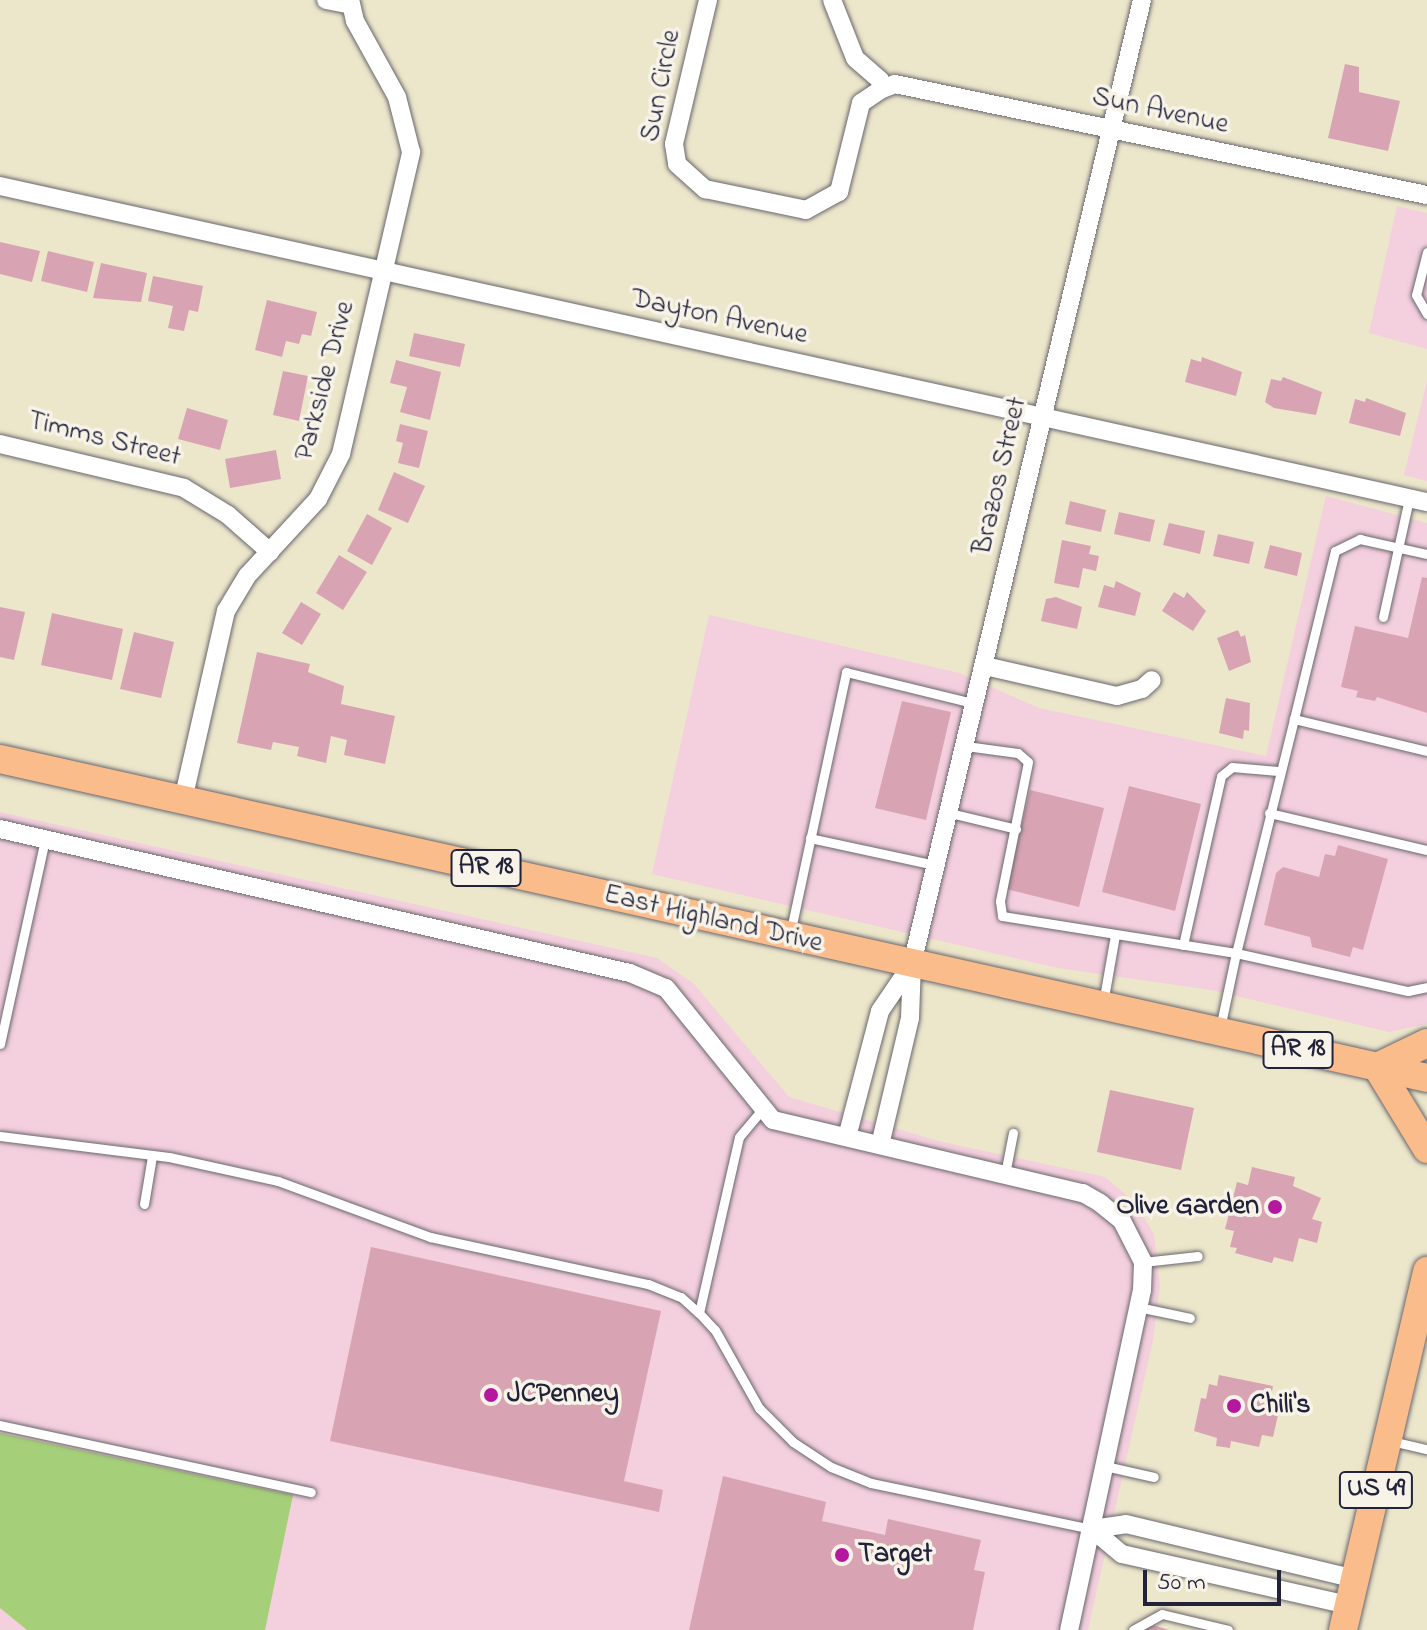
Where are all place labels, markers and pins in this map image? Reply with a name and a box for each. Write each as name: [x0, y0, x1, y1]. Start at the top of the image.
place label: Olive Garden: [1116, 1190, 1259, 1224]
marker: Olive Garden: [1266, 1198, 1284, 1216]
place label: JCPenney: [507, 1378, 619, 1412]
marker: JCPenney: [482, 1386, 500, 1404]
place label: Chili's: [1250, 1389, 1311, 1423]
marker: Chili's: [1225, 1397, 1243, 1415]
place label: Target: [858, 1538, 932, 1572]
marker: Target: [833, 1546, 851, 1564]

